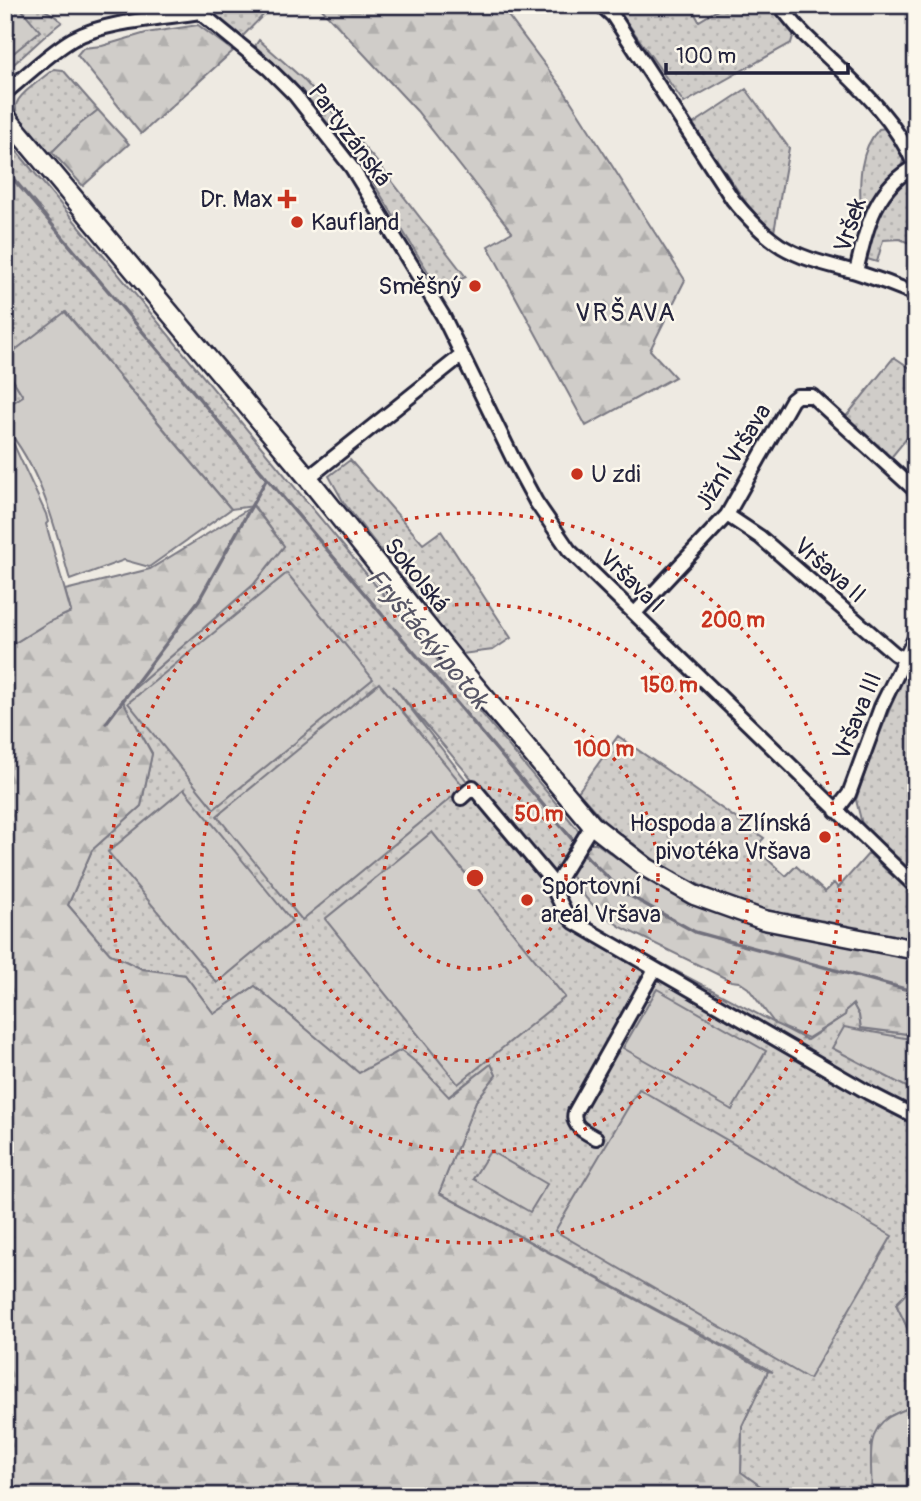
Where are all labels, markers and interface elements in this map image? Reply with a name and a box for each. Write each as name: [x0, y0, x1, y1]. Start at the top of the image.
scale bar: [666, 32, 848, 76]
text: 100 m: [676, 43, 736, 70]
street label: Partyzánská: [302, 78, 398, 192]
place label: Dr. Max: [200, 185, 273, 214]
marker: Dr. Max: [279, 191, 295, 207]
street label: Vršek: [828, 194, 873, 256]
place label: Kaufland: [311, 208, 399, 237]
marker: Kaufland: [289, 214, 305, 230]
place label: Směšný: [378, 272, 461, 301]
marker: Směšný: [467, 278, 483, 294]
district label: VRŠAVA: [575, 296, 677, 329]
street label: Jižní Vršava: [689, 398, 778, 516]
place label: U zdi: [591, 460, 641, 489]
marker: U zdi: [569, 466, 585, 482]
street label: Vršava II: [788, 531, 871, 609]
street label: Sokolská: [378, 532, 455, 618]
street label: Vršava I: [593, 544, 670, 619]
water label: Fryštácký potok: [359, 562, 496, 717]
text: 200 m: [701, 607, 765, 634]
street label: Vršava III: [827, 668, 888, 764]
text: 150 m: [640, 672, 698, 699]
text: 100 m: [574, 736, 634, 763]
text: 50 m: [515, 801, 564, 828]
place label: Hospoda a Zlínská pivotéka Vršava: [630, 809, 811, 866]
marker: Hospoda a Zlínská pivotéka Vršava: [817, 829, 833, 845]
centre of rings: [463, 866, 487, 890]
place label: Sportovní areál Vršava: [541, 872, 661, 929]
marker: Sportovní areál Vršava: [519, 892, 535, 908]

